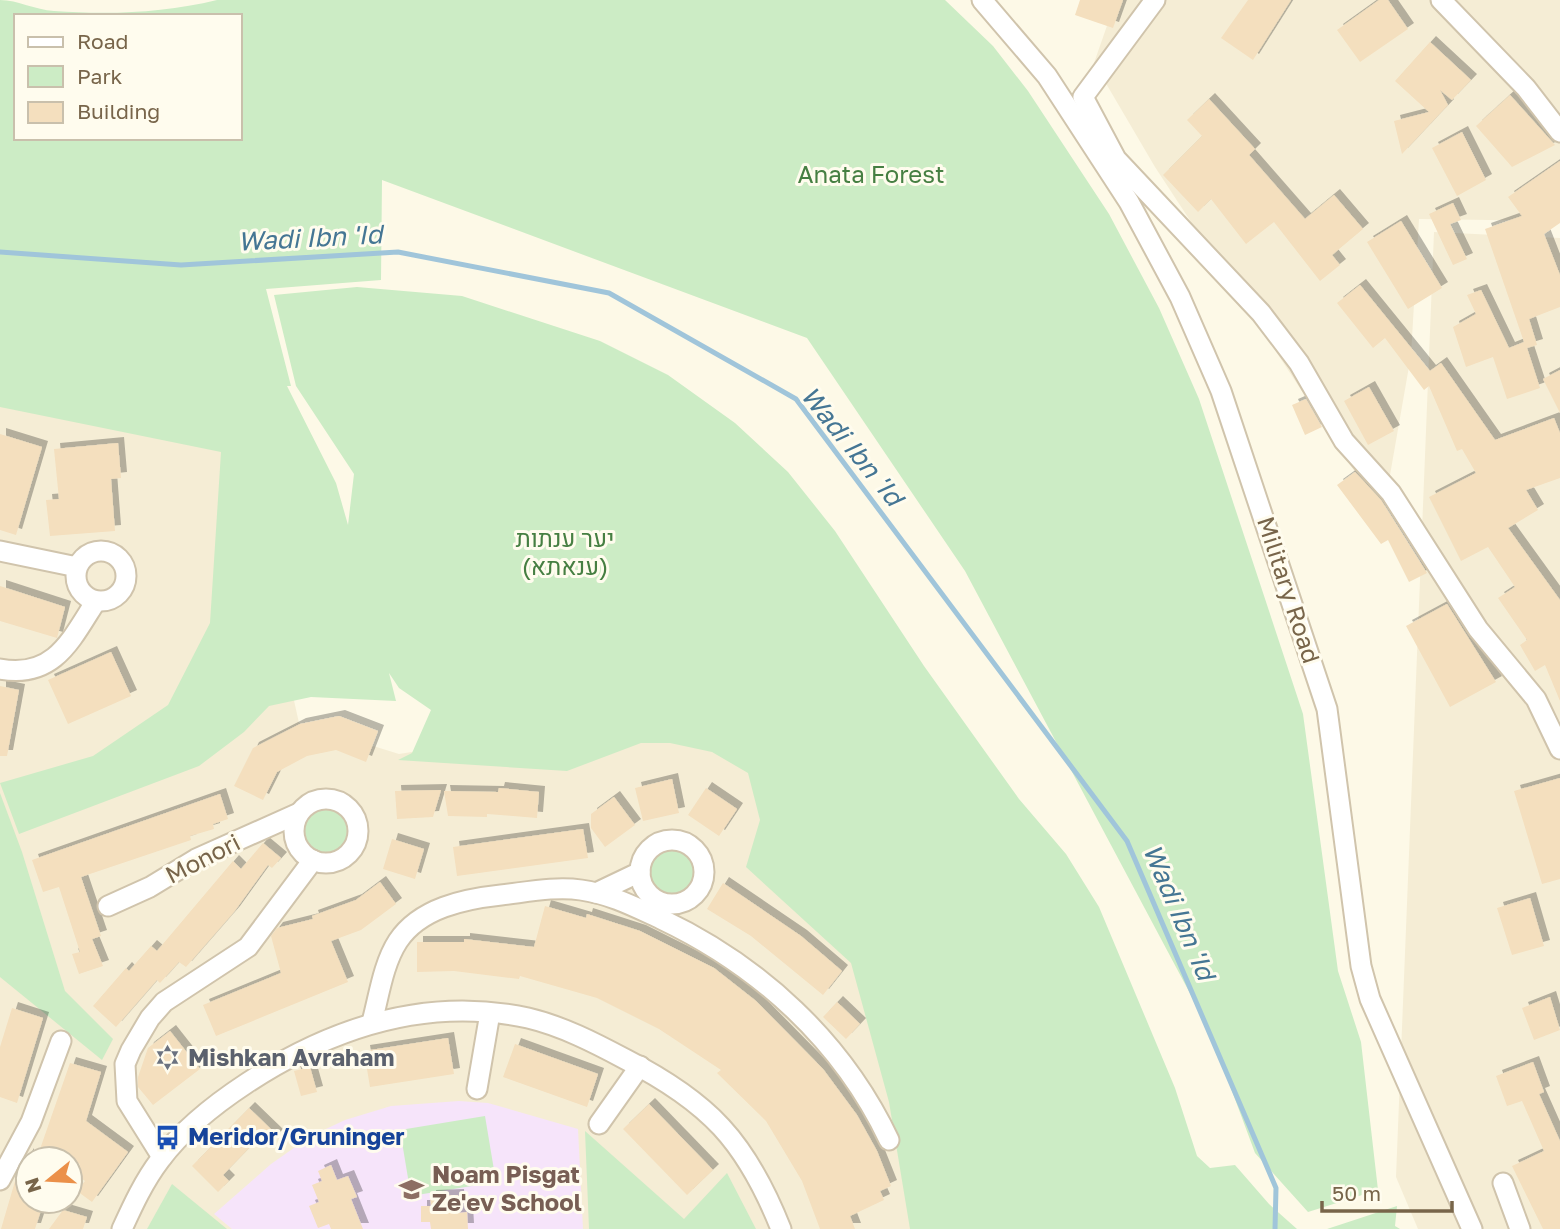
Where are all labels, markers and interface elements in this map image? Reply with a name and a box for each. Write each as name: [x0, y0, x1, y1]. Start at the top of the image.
legend: [14, 14, 242, 140]
text: Road: [77, 28, 128, 54]
text: Park: [77, 63, 123, 89]
text: Building: [77, 98, 160, 124]
park label: Anata Forest: [797, 159, 945, 188]
water label: Wadi Ibn 'Id: [237, 218, 386, 257]
water label: Wadi Ibn 'Id: [795, 380, 912, 514]
street label: Military Road: [1252, 512, 1327, 667]
park label: יער ענתות (ענאתא): [516, 523, 614, 580]
street label: Monori: [160, 827, 245, 889]
water label: Wadi Ibn 'Id: [1137, 839, 1223, 987]
place label: Mishkan Avraham: [188, 1042, 395, 1071]
synagogue icon: Mishkan Avraham: [154, 1044, 182, 1072]
place label: Meridor/Gruninger: [188, 1121, 405, 1150]
bus stop icon: Meridor/Gruninger: [154, 1123, 182, 1151]
north arrow: [14, 1145, 84, 1215]
place label: Noam Pisgat Ze'ev School: [432, 1159, 582, 1216]
scale bar: [1322, 1170, 1452, 1214]
text: N: [19, 1175, 46, 1196]
school or university icon: Noam Pisgat Ze'ev School: [398, 1175, 426, 1203]
text: 50 m: [1332, 1180, 1381, 1206]

